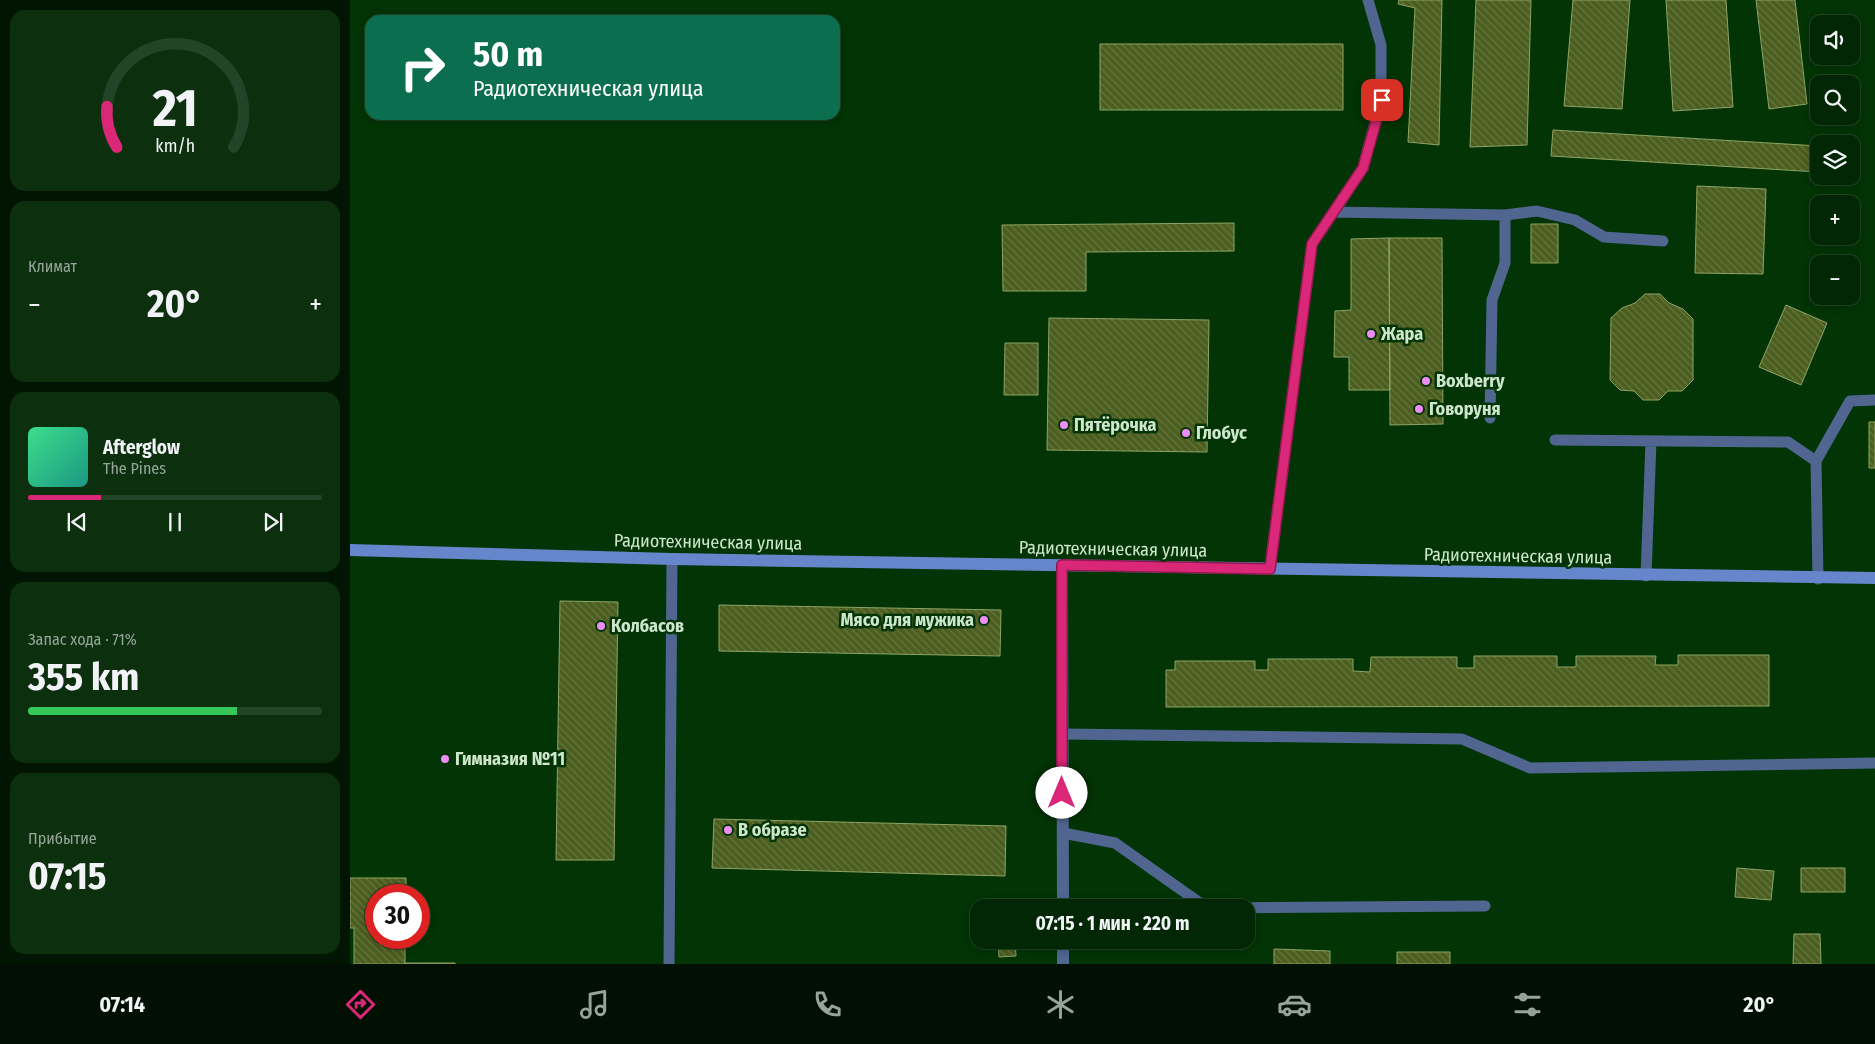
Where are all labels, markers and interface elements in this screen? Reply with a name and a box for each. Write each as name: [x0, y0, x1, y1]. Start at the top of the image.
map controls: [1810, 15, 1860, 305]
button: sound: [1810, 15, 1860, 65]
text: 50 m: [473, 33, 543, 75]
icon: right: [390, 35, 455, 100]
text: Радиотехническая улица: [473, 75, 703, 102]
button: search: [1810, 75, 1860, 125]
text: 21: [151, 77, 198, 140]
pin: [1361, 79, 1403, 121]
icon: arrive: [1368, 86, 1396, 114]
text: km/h: [155, 135, 195, 157]
button: layers: [1810, 135, 1860, 185]
button: +: [1810, 195, 1860, 245]
button: −: [1810, 255, 1860, 305]
text: Климат: [28, 257, 77, 276]
text: 20°: [147, 281, 203, 327]
text: −: [28, 288, 41, 321]
text: +: [309, 288, 322, 321]
place label: Жара: [1380, 323, 1423, 345]
marker: Жара: [1365, 328, 1377, 340]
place label: Boxberry: [1436, 370, 1505, 392]
marker: Boxberry: [1420, 375, 1432, 387]
place label: Говоруня: [1429, 398, 1501, 420]
marker: Говоруня: [1413, 403, 1425, 415]
place label: Пятёрочка: [1074, 414, 1156, 436]
marker: Пятёрочка: [1058, 419, 1070, 431]
place label: Глобус: [1196, 422, 1247, 444]
marker: Глобус: [1180, 427, 1192, 439]
text: Afterglow: [103, 436, 180, 459]
text: The Pines: [103, 459, 166, 478]
icon: previous: [63, 508, 91, 536]
icon: pause: [161, 508, 189, 536]
icon: next: [259, 508, 287, 536]
street label: Радиотехническая улица: [614, 529, 803, 555]
street label: Радиотехническая улица: [1019, 536, 1208, 562]
street label: Радиотехническая улица: [1424, 543, 1613, 569]
place label: Мясо для мужика: [841, 609, 974, 631]
marker: Мясо для мужика: [978, 614, 990, 626]
place label: Колбасов: [611, 615, 684, 637]
marker: Колбасов: [595, 620, 607, 632]
text: Запас хода · 71%: [28, 630, 137, 649]
text: 355 km: [28, 654, 139, 700]
place label: Гимназия №11: [455, 748, 565, 770]
marker: Гимназия №11: [439, 753, 451, 765]
position arrow: [1035, 766, 1087, 818]
place label: В образе: [738, 819, 807, 841]
marker: В образе: [722, 824, 734, 836]
text: Прибытие: [28, 829, 97, 848]
text: 07:15: [28, 853, 106, 899]
speed limit sign: 30: [365, 884, 430, 949]
text: 07:15 · 1 мин · 220 m: [1035, 912, 1190, 935]
icon: directions: [343, 987, 378, 1022]
icon: music: [577, 987, 612, 1022]
icon: phone: [810, 987, 845, 1022]
icon: climate: [1043, 987, 1078, 1022]
icon: car: [1277, 987, 1312, 1022]
icon: filters: [1510, 987, 1545, 1022]
text: 07:14: [99, 991, 145, 1018]
text: 20°: [1743, 991, 1776, 1018]

